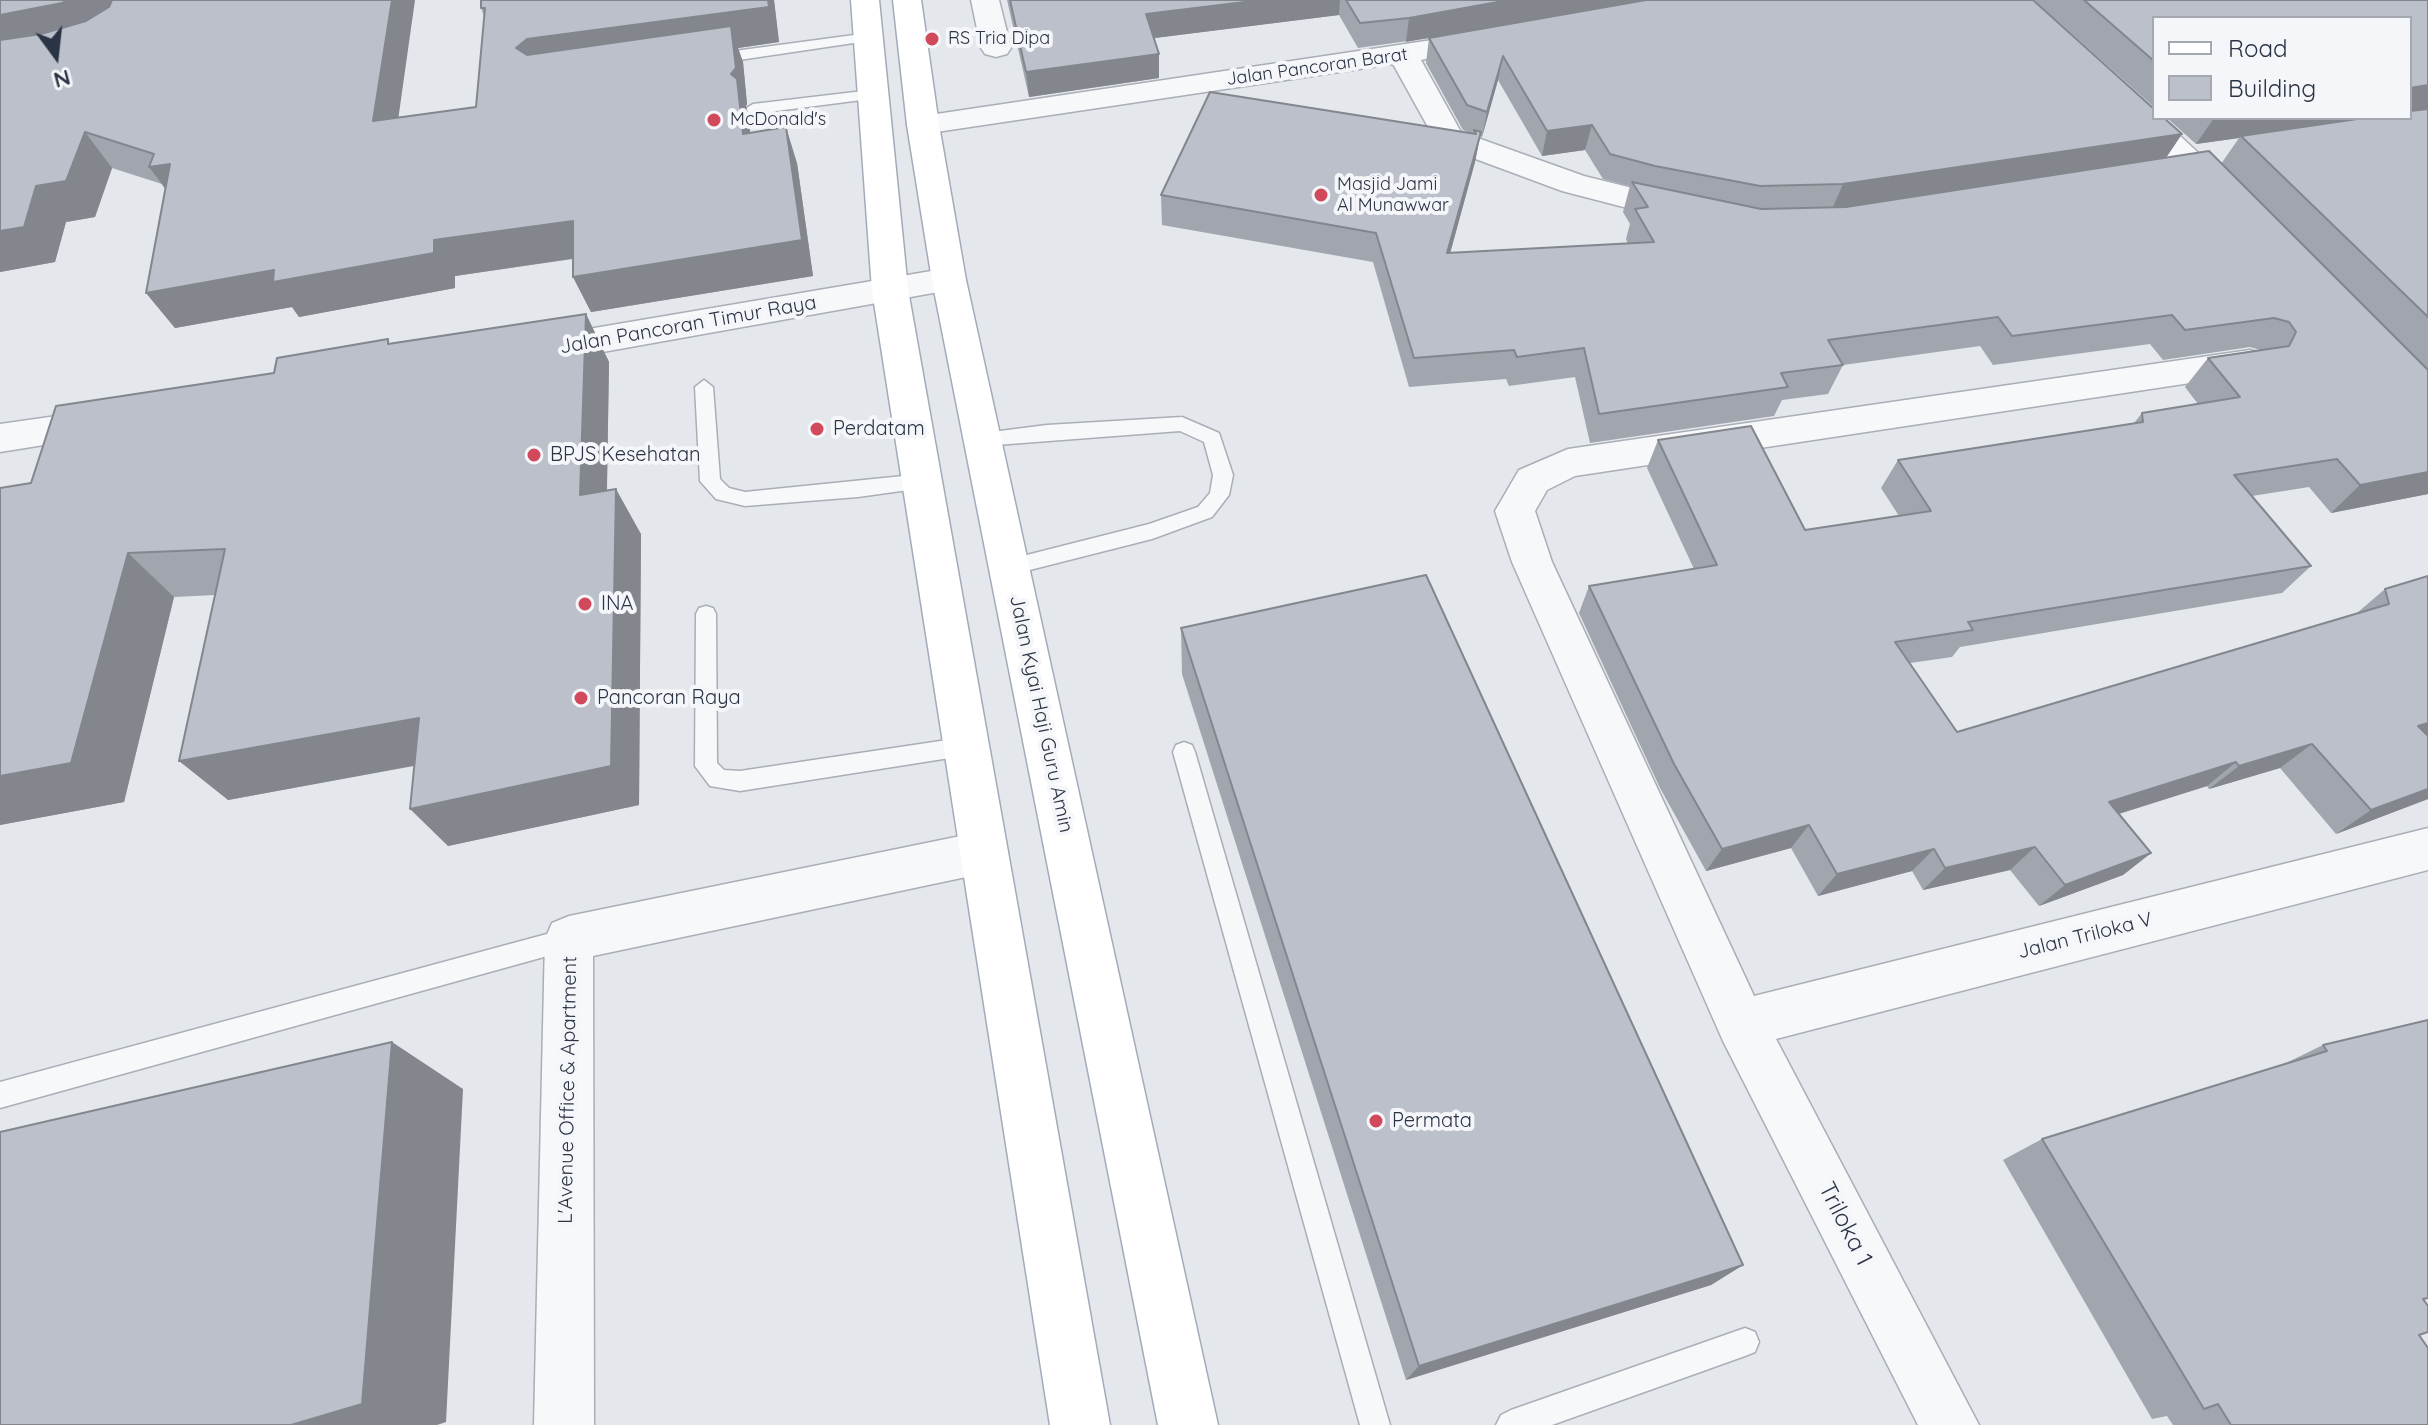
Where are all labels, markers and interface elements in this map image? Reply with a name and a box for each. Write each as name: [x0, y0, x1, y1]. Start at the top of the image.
north arrow: [16, 16, 96, 96]
legend: [2152, 16, 2412, 120]
place label: RS Tria Dipa: [948, 28, 1050, 50]
marker: RS Tria Dipa: [923, 30, 941, 48]
text: Road: [2228, 33, 2288, 63]
street label: Jalan Pancoran Barat: [1225, 44, 1409, 90]
text: N: [51, 64, 74, 95]
text: Building: [2228, 73, 2316, 103]
place label: McDonald's: [730, 109, 826, 131]
marker: McDonald's: [705, 111, 723, 129]
place label: Masjid Jami Al Munawwar: [1337, 174, 1449, 216]
marker: Masjid Jami Al Munawwar: [1312, 186, 1330, 204]
street label: Jalan Pancoran Timur Raya: [558, 291, 818, 359]
place label: Perdatam: [833, 417, 925, 441]
marker: Perdatam: [808, 420, 826, 438]
place label: BPJS Kesehatan: [550, 443, 701, 467]
marker: BPJS Kesehatan: [525, 446, 543, 464]
place label: INA: [601, 592, 633, 616]
street label: Jalan Kyai Haji Guru Amin: [1004, 593, 1078, 835]
marker: INA: [576, 595, 594, 613]
place label: Pancoran Raya: [597, 686, 741, 710]
marker: Pancoran Raya: [572, 689, 590, 707]
street label: Jalan Triloka V: [2015, 908, 2155, 964]
street label: L'Avenue Office & Apartment: [554, 956, 582, 1224]
place label: Permata: [1392, 1109, 1472, 1133]
marker: Permata: [1367, 1112, 1385, 1130]
street label: Triloka 1: [1812, 1177, 1878, 1271]

